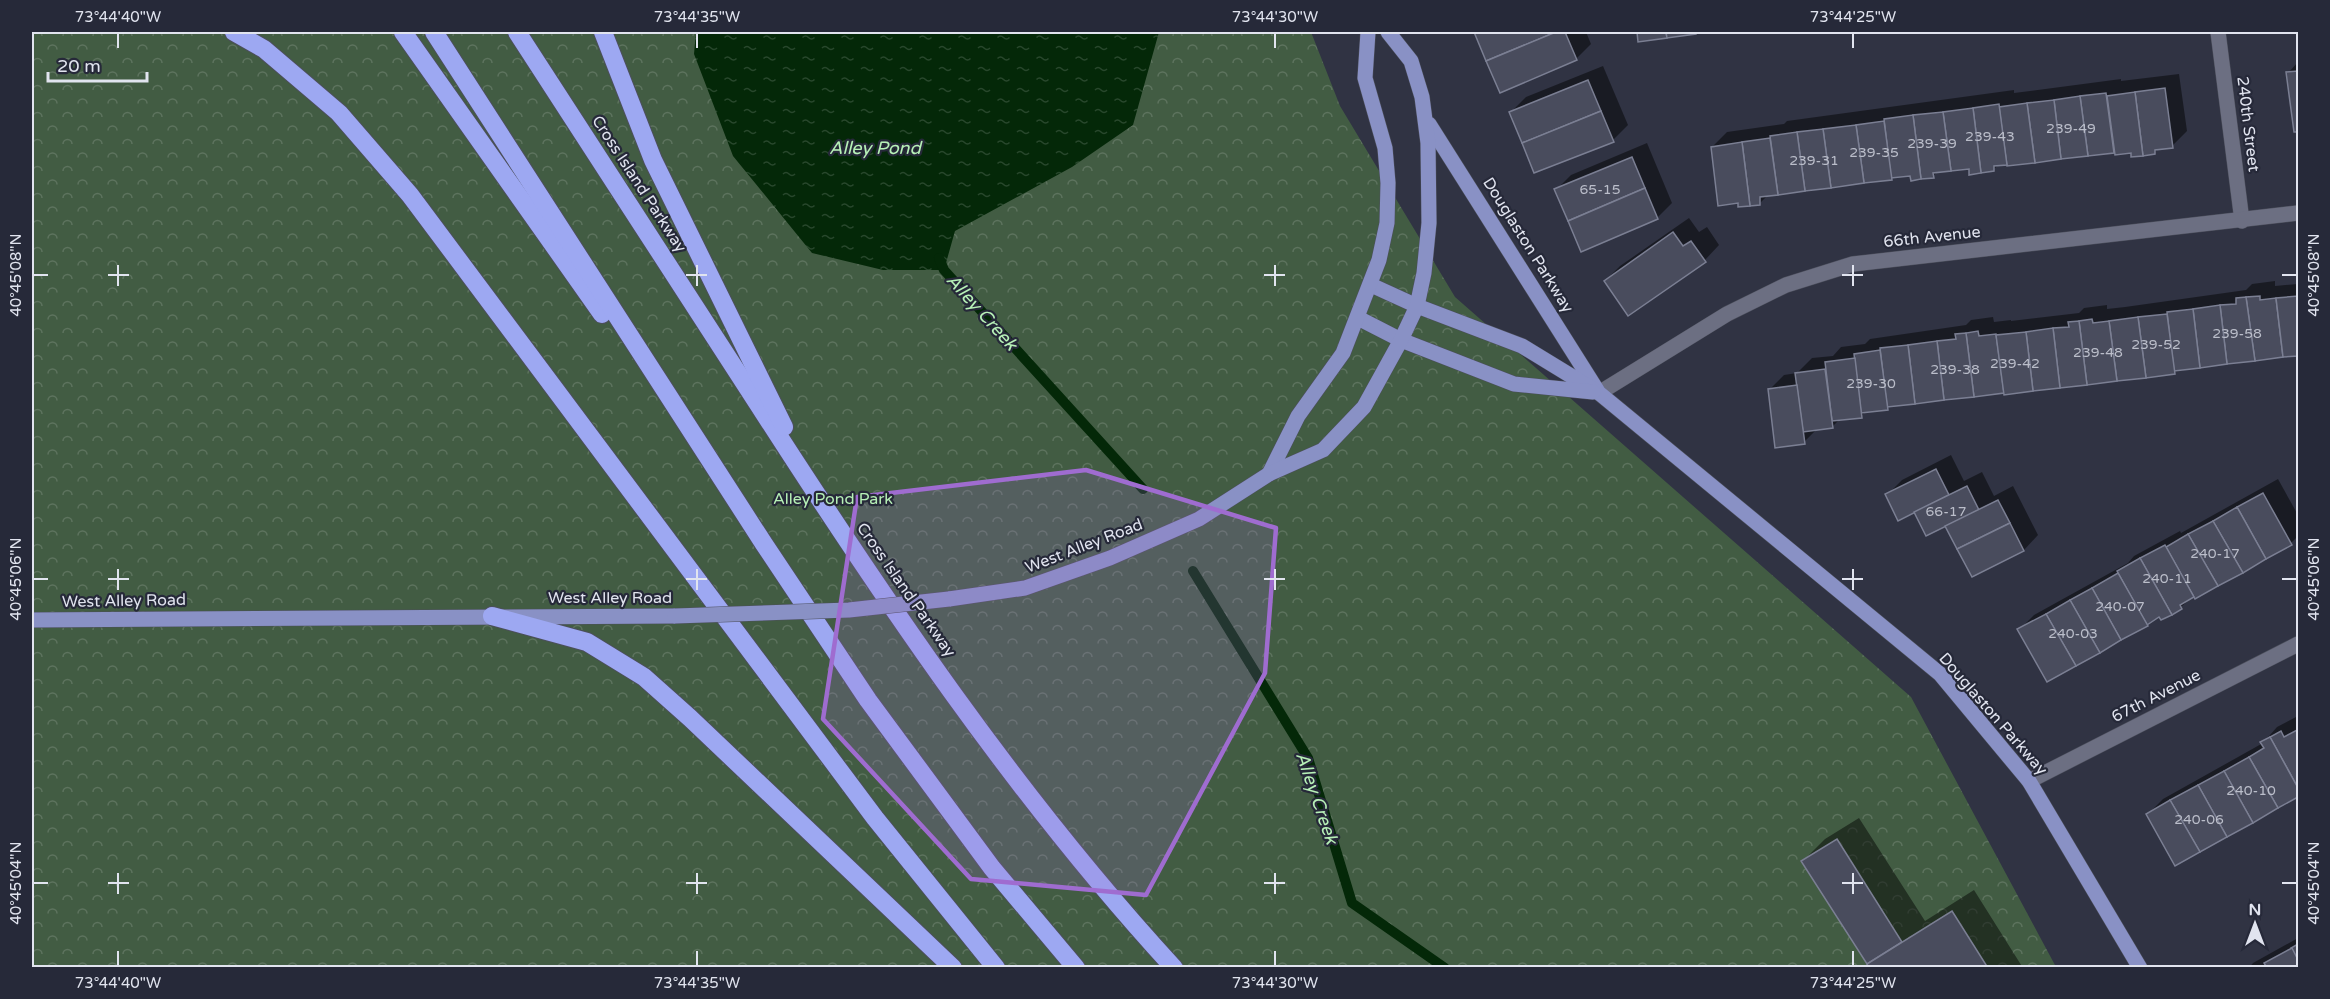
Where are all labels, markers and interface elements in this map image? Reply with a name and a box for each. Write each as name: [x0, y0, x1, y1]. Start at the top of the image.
text: 73°44'40"W: [75, 8, 161, 26]
text: 73°44'35"W: [654, 8, 740, 26]
text: 73°44'30"W: [1232, 8, 1318, 26]
text: 73°44'25"W: [1810, 8, 1896, 26]
scale bar: [48, 45, 147, 83]
text: 20 m: [57, 55, 101, 77]
street label: 240th Street: [2232, 75, 2264, 173]
street label: Cross Island Parkway: [587, 112, 691, 257]
house number: 239-49: [2046, 120, 2096, 137]
house number: 239-43: [1965, 128, 2015, 145]
house number: 239-39: [1907, 135, 1957, 152]
water label: Alley Pond: [829, 137, 924, 159]
house number: 239-35: [1849, 144, 1899, 161]
house number: 239-31: [1789, 152, 1839, 169]
street label: Douglaston Parkway: [1478, 174, 1578, 317]
house number: 65-15: [1580, 181, 1620, 198]
street label: 66th Avenue: [1883, 222, 1981, 252]
text: 40°45'08"N: [7, 233, 25, 317]
text: 40°45'08"N: [2305, 233, 2323, 317]
water label: Alley Creek: [942, 269, 1023, 356]
house number: 239-58: [2212, 325, 2262, 342]
house number: 239-52: [2131, 336, 2181, 353]
house number: 239-48: [2073, 344, 2123, 361]
house number: 239-42: [1990, 355, 2040, 372]
house number: 239-38: [1930, 361, 1980, 378]
house number: 239-30: [1846, 375, 1896, 392]
park label: Alley Pond Park: [773, 489, 893, 509]
house number: 66-17: [1926, 503, 1966, 520]
street label: West Alley Road: [1022, 514, 1146, 578]
street label: Cross Island Parkway: [852, 519, 960, 661]
text: 40°45'06"N: [7, 537, 25, 621]
text: 40°45'06"N: [2305, 537, 2323, 621]
house number: 240-17: [2190, 545, 2240, 562]
house number: 240-11: [2142, 570, 2192, 587]
street label: West Alley Road: [548, 588, 672, 608]
street label: West Alley Road: [62, 590, 186, 612]
house number: 240-07: [2095, 598, 2145, 615]
house number: 240-03: [2048, 625, 2098, 642]
street label: Douglaston Parkway: [1934, 649, 2052, 780]
street label: 67th Avenue: [2108, 665, 2204, 727]
water label: Alley Creek: [1291, 749, 1343, 848]
house number: 240-10: [2226, 782, 2276, 799]
house number: 240-06: [2174, 811, 2224, 828]
text: 40°45'04"N: [7, 841, 25, 925]
text: 40°45'04"N: [2305, 841, 2323, 925]
north arrow: [2225, 894, 2285, 954]
text: N: [2249, 900, 2261, 920]
text: 73°44'40"W: [75, 974, 161, 992]
text: 73°44'35"W: [654, 974, 740, 992]
text: 73°44'30"W: [1232, 974, 1318, 992]
text: 73°44'25"W: [1810, 974, 1896, 992]

